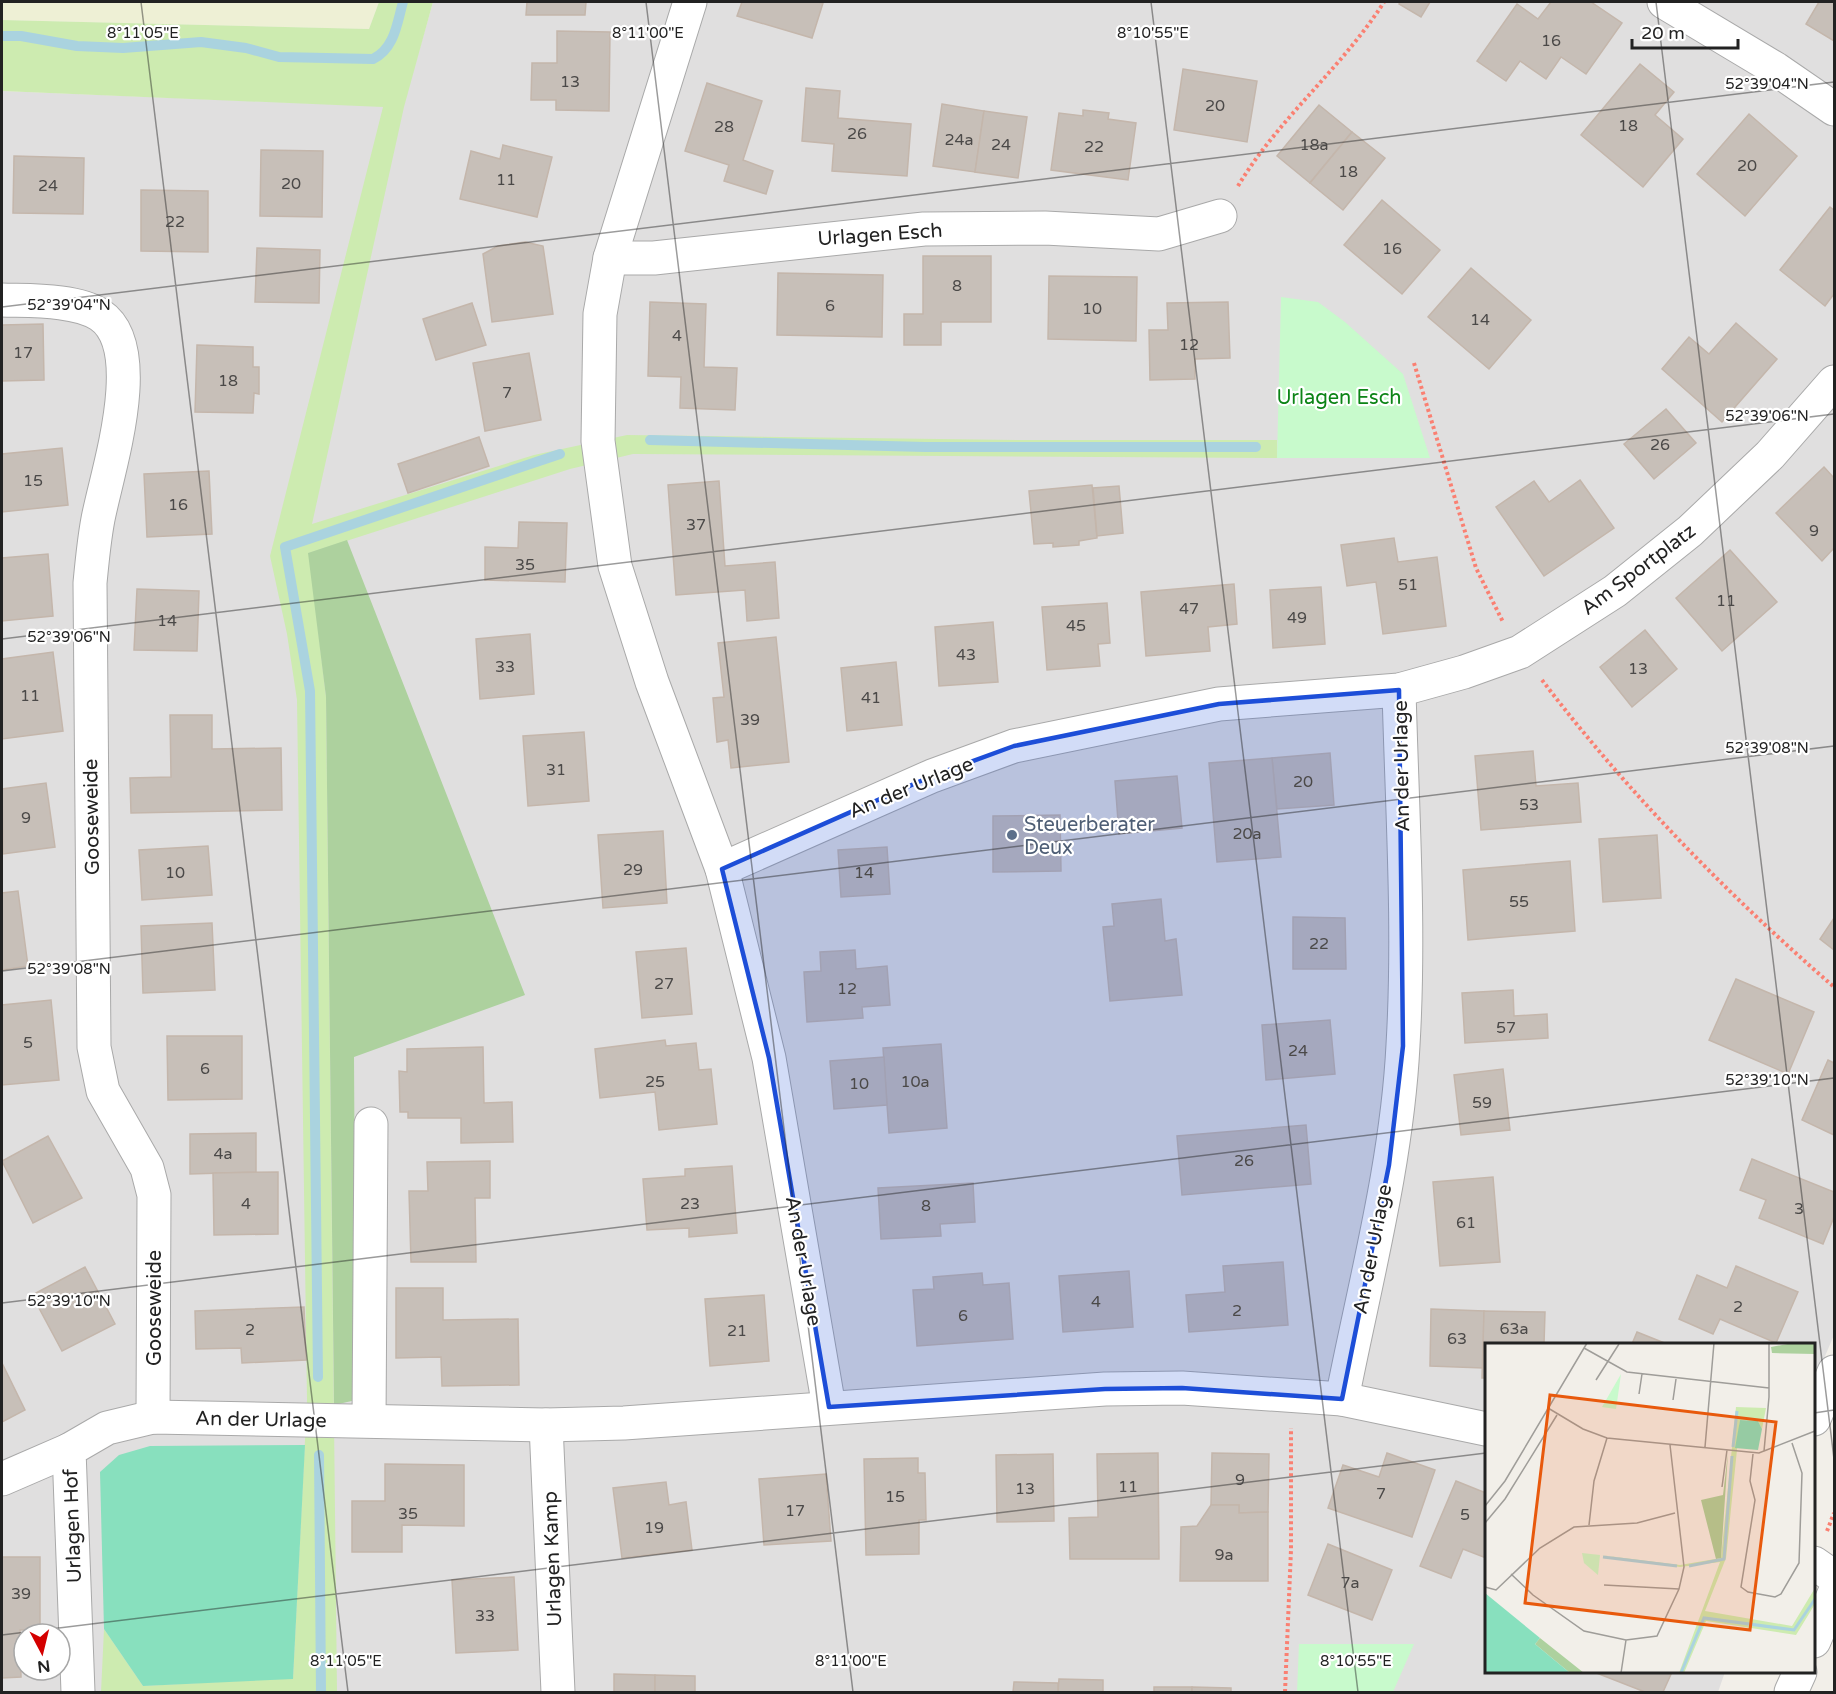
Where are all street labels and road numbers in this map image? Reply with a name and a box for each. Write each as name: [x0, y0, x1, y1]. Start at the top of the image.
street label: Urlagen Esch: [817, 219, 943, 251]
street label: Am Sportplatz: [1577, 519, 1700, 621]
street label: An der Urlage: [1389, 700, 1415, 832]
street label: An der Urlage: [846, 752, 977, 824]
street label: Gooseweide: [79, 759, 105, 875]
street label: An der Urlage: [1349, 1182, 1397, 1316]
street label: An der Urlage: [780, 1194, 826, 1328]
street label: Gooseweide: [143, 1250, 167, 1366]
street label: An der Urlage: [195, 1407, 327, 1433]
street label: Urlagen Hof: [59, 1468, 87, 1584]
street label: Urlagen Kamp: [539, 1491, 567, 1627]

